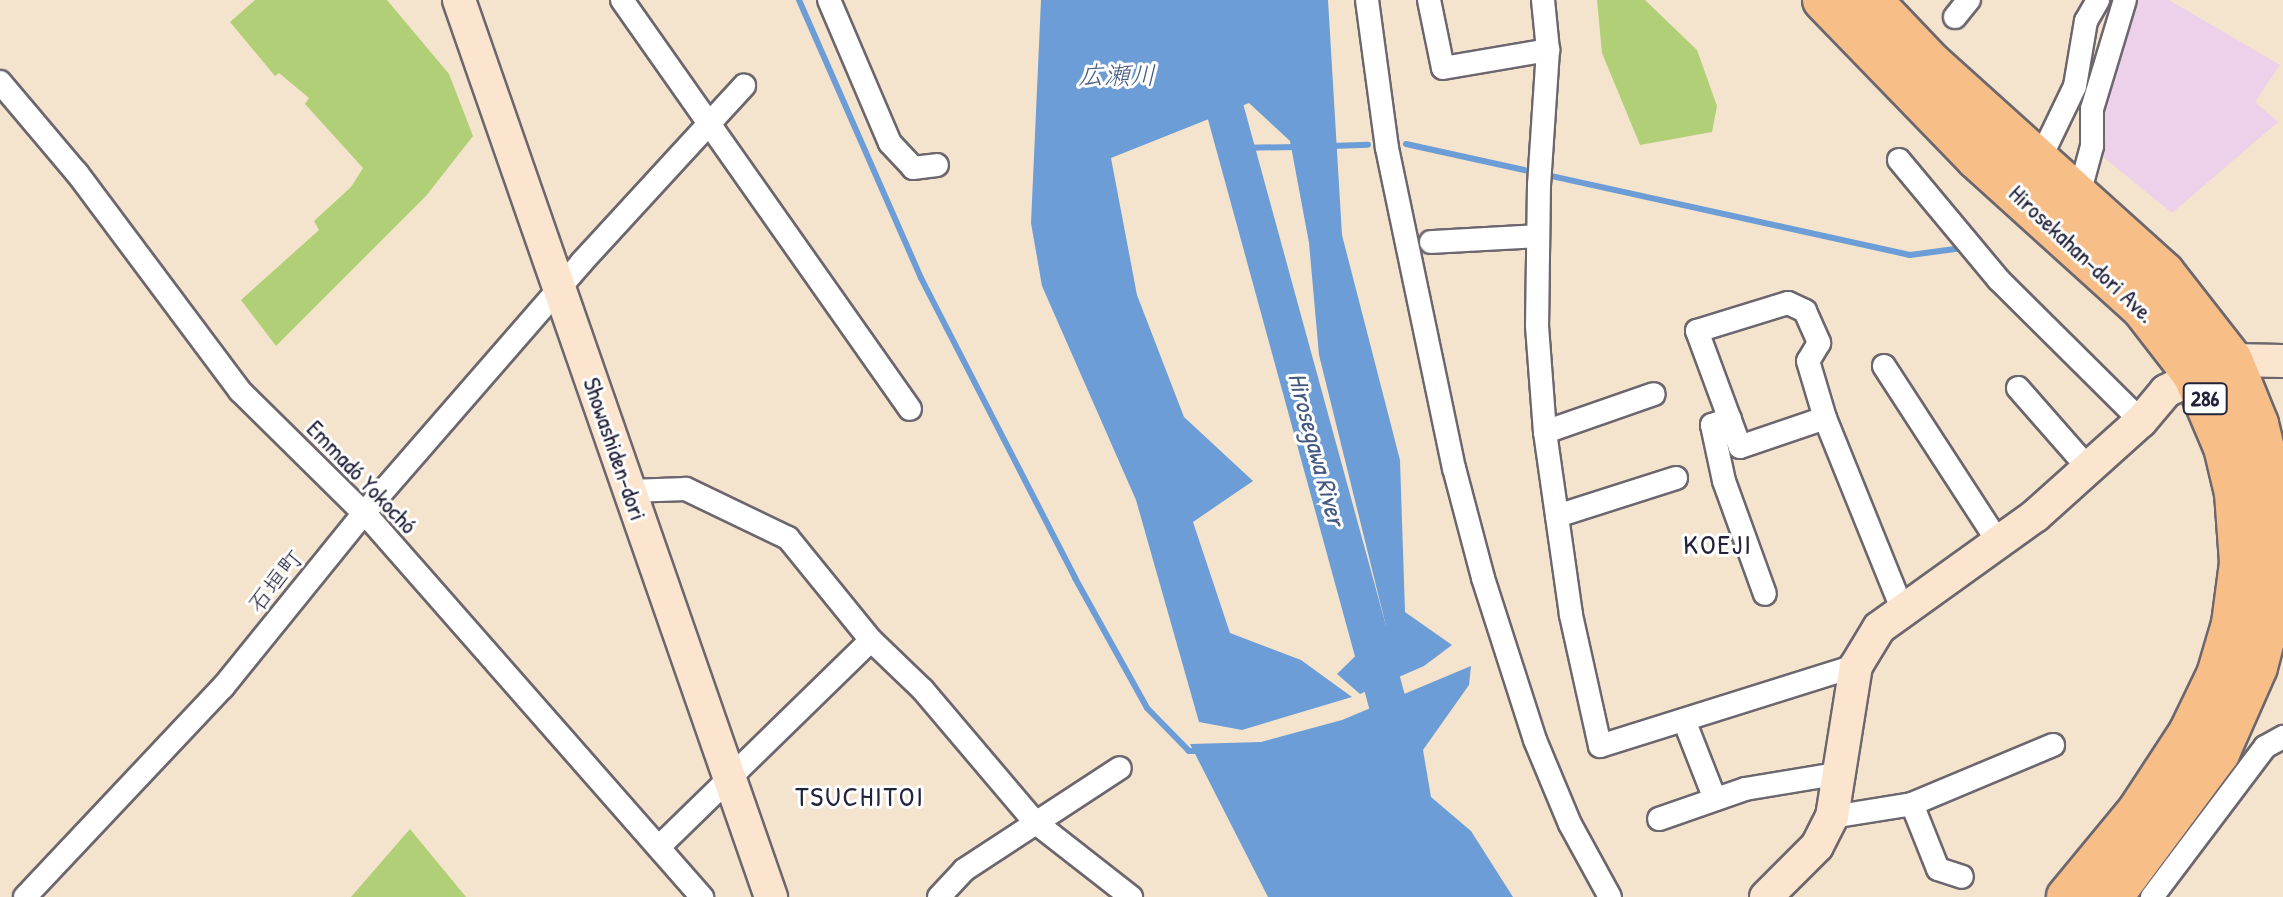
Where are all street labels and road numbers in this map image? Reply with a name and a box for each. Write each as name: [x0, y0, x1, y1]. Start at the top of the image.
street label: Hirosekahan-dori Ave.: [2003, 179, 2161, 329]
street label: Showashiden-dori: [577, 374, 653, 524]
road number: 286: [2181, 381, 2229, 417]
street label: Emmadó Yokochó: [301, 414, 423, 540]
street label: 石垣町: [241, 544, 309, 618]

